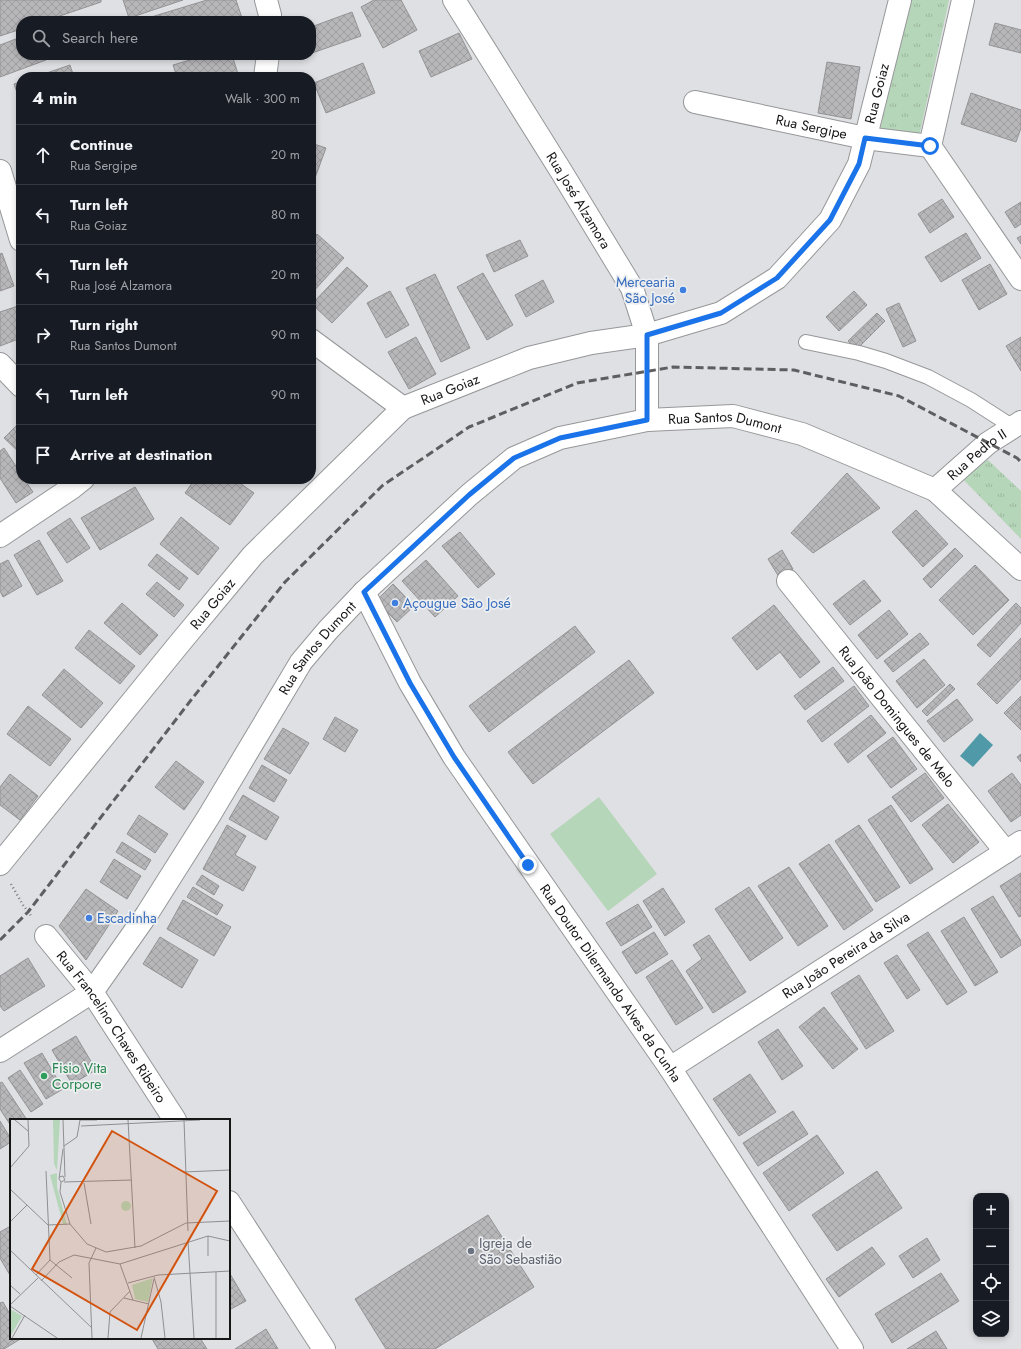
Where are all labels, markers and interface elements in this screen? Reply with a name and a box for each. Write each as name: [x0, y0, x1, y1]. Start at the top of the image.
search box: [16, 16, 316, 60]
icon: search: [30, 27, 52, 49]
text: Search here: [62, 27, 138, 49]
street label: Rua Goiaz: [860, 61, 894, 126]
text: 4 min: [32, 86, 77, 110]
text: Walk · 300 m: [225, 89, 300, 108]
street label: Rua Sergipe: [774, 109, 849, 144]
text: Continue: [70, 134, 133, 156]
route start: [921, 137, 939, 155]
icon: ahead: [32, 144, 54, 166]
text: 20 m: [271, 145, 300, 164]
street label: Rua José Alzamora: [542, 148, 616, 253]
text: Rua Sergipe: [70, 156, 137, 175]
text: Turn left: [70, 194, 128, 216]
icon: left: [32, 204, 54, 226]
text: 80 m: [271, 205, 300, 224]
text: Rua Goiaz: [70, 216, 127, 235]
text: Turn left: [70, 254, 128, 276]
icon: left: [32, 264, 54, 286]
text: 20 m: [271, 265, 300, 284]
place label: Mercearia São José: [616, 272, 675, 308]
text: Rua José Alzamora: [70, 276, 172, 295]
marker: Mercearia São José: [678, 285, 688, 295]
text: Turn right: [70, 314, 138, 336]
icon: right: [32, 324, 54, 346]
text: 90 m: [271, 325, 300, 344]
text: Rua Santos Dumont: [70, 336, 177, 355]
street label: Rua Goiaz: [418, 368, 483, 410]
icon: left: [32, 384, 54, 406]
text: Turn left: [70, 384, 128, 406]
text: 90 m: [271, 385, 300, 404]
street label: Rua Santos Dumont: [667, 406, 784, 438]
street label: Rua Pedro II: [943, 424, 1010, 485]
icon: arrive: [32, 444, 54, 466]
text: Arrive at destination: [70, 444, 212, 466]
street label: Rua Goiaz: [185, 573, 240, 634]
place label: Açougue São José: [403, 593, 511, 613]
street label: Rua Santos Dumont: [274, 596, 361, 699]
marker: Açougue São José: [390, 598, 400, 608]
street label: Rua João Domingues de Melo: [834, 642, 960, 792]
route end: [519, 856, 537, 874]
street label: Rua Doutor Dilermando Alves da Cunha: [535, 880, 686, 1086]
street label: Rua João Pereira da Silva: [778, 906, 913, 1003]
place label: Escadinha: [97, 908, 157, 928]
marker: Escadinha: [84, 913, 94, 923]
street label: Rua Francelino Chaves Ribeiro: [52, 946, 171, 1107]
place label: Fisio Vita Corpore: [52, 1058, 107, 1094]
marker: Fisio Vita Corpore: [39, 1071, 49, 1081]
inset map: [10, 1119, 230, 1339]
map controls: [973, 1193, 1009, 1337]
button: +: [973, 1193, 1009, 1229]
button: −: [973, 1229, 1009, 1265]
place label: Igreja de São Sebastião: [479, 1233, 562, 1269]
marker: Igreja de São Sebastião: [466, 1246, 476, 1256]
button: locate: [973, 1265, 1009, 1301]
button: layers: [973, 1301, 1009, 1337]

